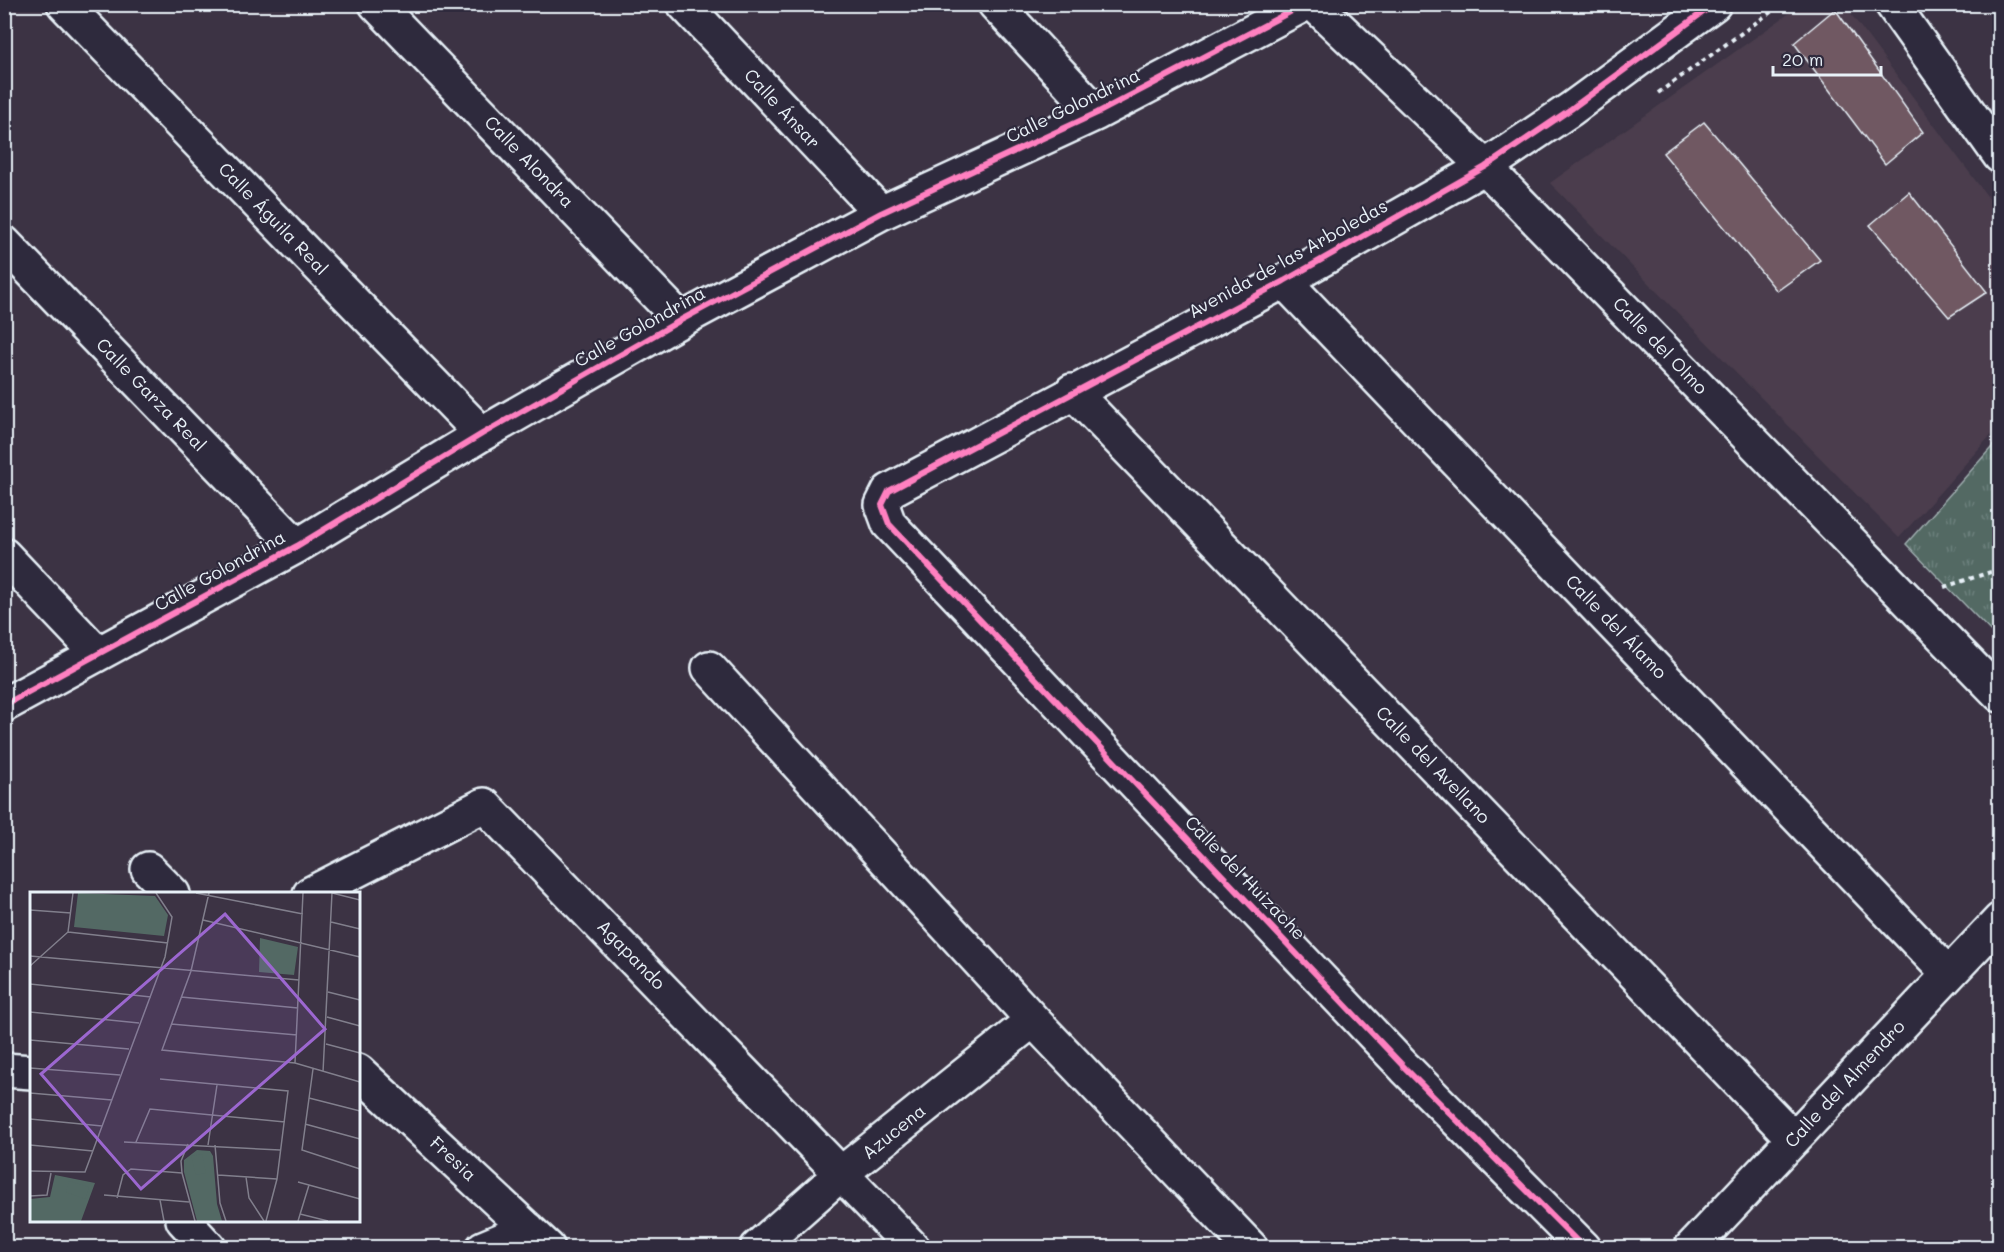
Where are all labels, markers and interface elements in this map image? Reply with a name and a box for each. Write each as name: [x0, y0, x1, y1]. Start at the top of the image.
scale bar: [1773, 39, 1881, 77]
text: 20 m: [1782, 47, 1823, 71]
street label: Calle Golondrina: [1002, 62, 1144, 148]
street label: Calle Ánsar: [739, 63, 826, 154]
street label: Calle Alondra: [480, 110, 580, 213]
street label: Calle Águila Real: [214, 157, 334, 280]
street label: Avenida de las Arboledas: [1184, 193, 1391, 323]
street label: Calle Golondrina: [570, 280, 709, 372]
street label: Calle del Olmo: [1608, 291, 1714, 399]
street label: Calle Garza Real: [91, 332, 212, 456]
street label: Calle Golondrina: [150, 524, 289, 616]
street label: Calle del Álamo: [1561, 569, 1673, 684]
street label: Calle del Avellano: [1371, 700, 1496, 829]
street label: Calle del Huizache: [1180, 810, 1311, 945]
inset map: [30, 892, 360, 1222]
street label: Agapando: [592, 914, 671, 995]
street label: Calle del Almendro: [1779, 1014, 1910, 1152]
street label: Azucena: [857, 1098, 930, 1164]
street label: Fresia: [425, 1130, 482, 1186]

